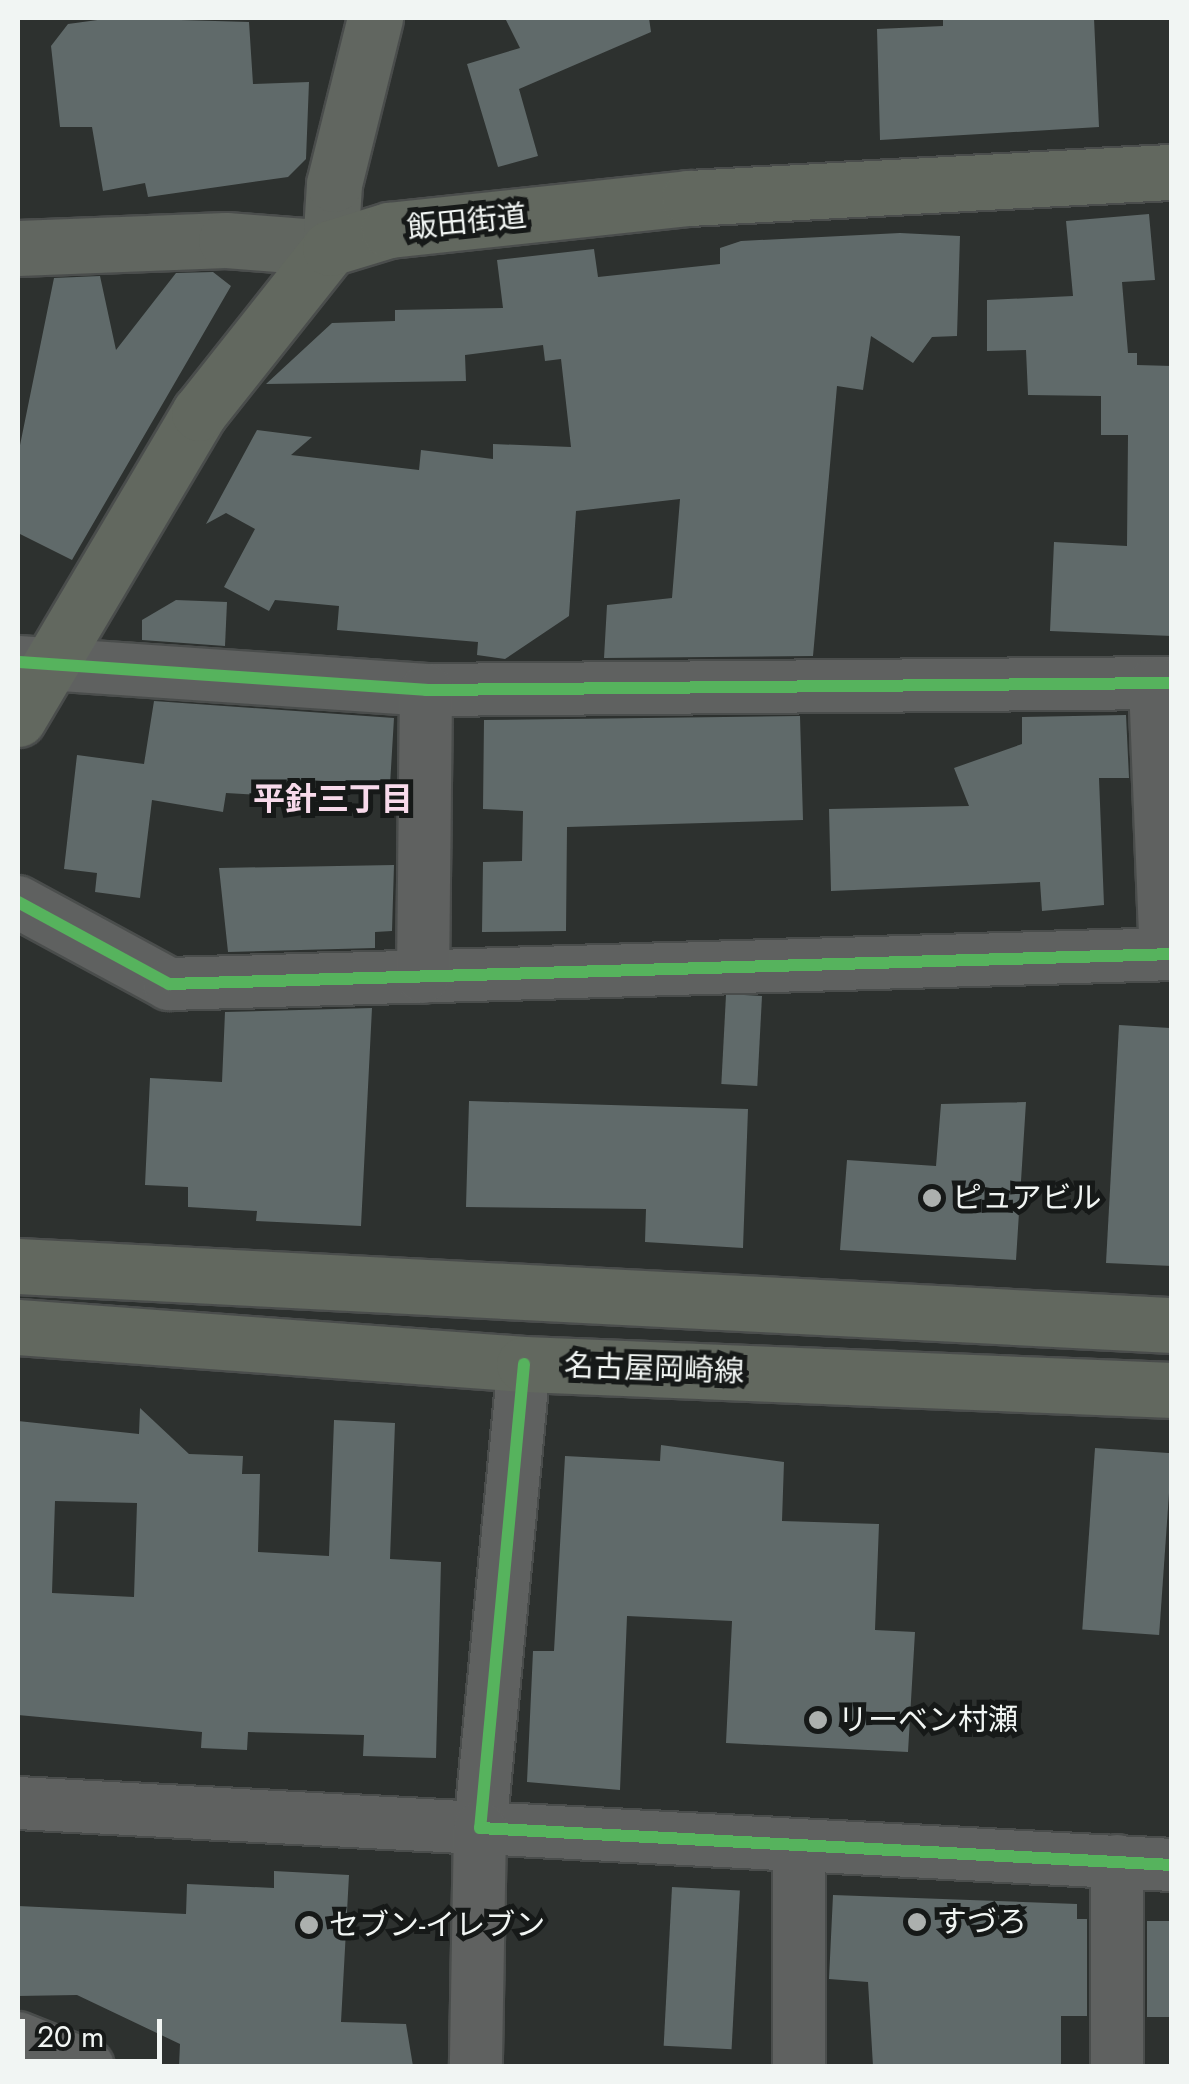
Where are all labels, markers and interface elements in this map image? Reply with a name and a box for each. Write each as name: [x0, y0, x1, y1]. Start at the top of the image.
street label: 飯田街道: [405, 198, 529, 246]
district label: 平針三丁目: [253, 780, 413, 818]
place label: ピュアビル: [952, 1180, 1102, 1216]
marker: ピュアビル: [921, 1187, 943, 1209]
street label: 名古屋岡崎線: [563, 1348, 745, 1390]
place label: リーベン村瀬: [838, 1702, 1018, 1738]
marker: リーベン村瀬: [807, 1709, 829, 1731]
place label: すづろ: [937, 1904, 1027, 1940]
place label: セブン-イレブン: [329, 1907, 545, 1943]
marker: すづろ: [906, 1911, 928, 1933]
marker: セブン-イレブン: [298, 1914, 320, 1936]
scale bar: [25, 1999, 168, 2061]
text: 20 m: [37, 2015, 104, 2058]

